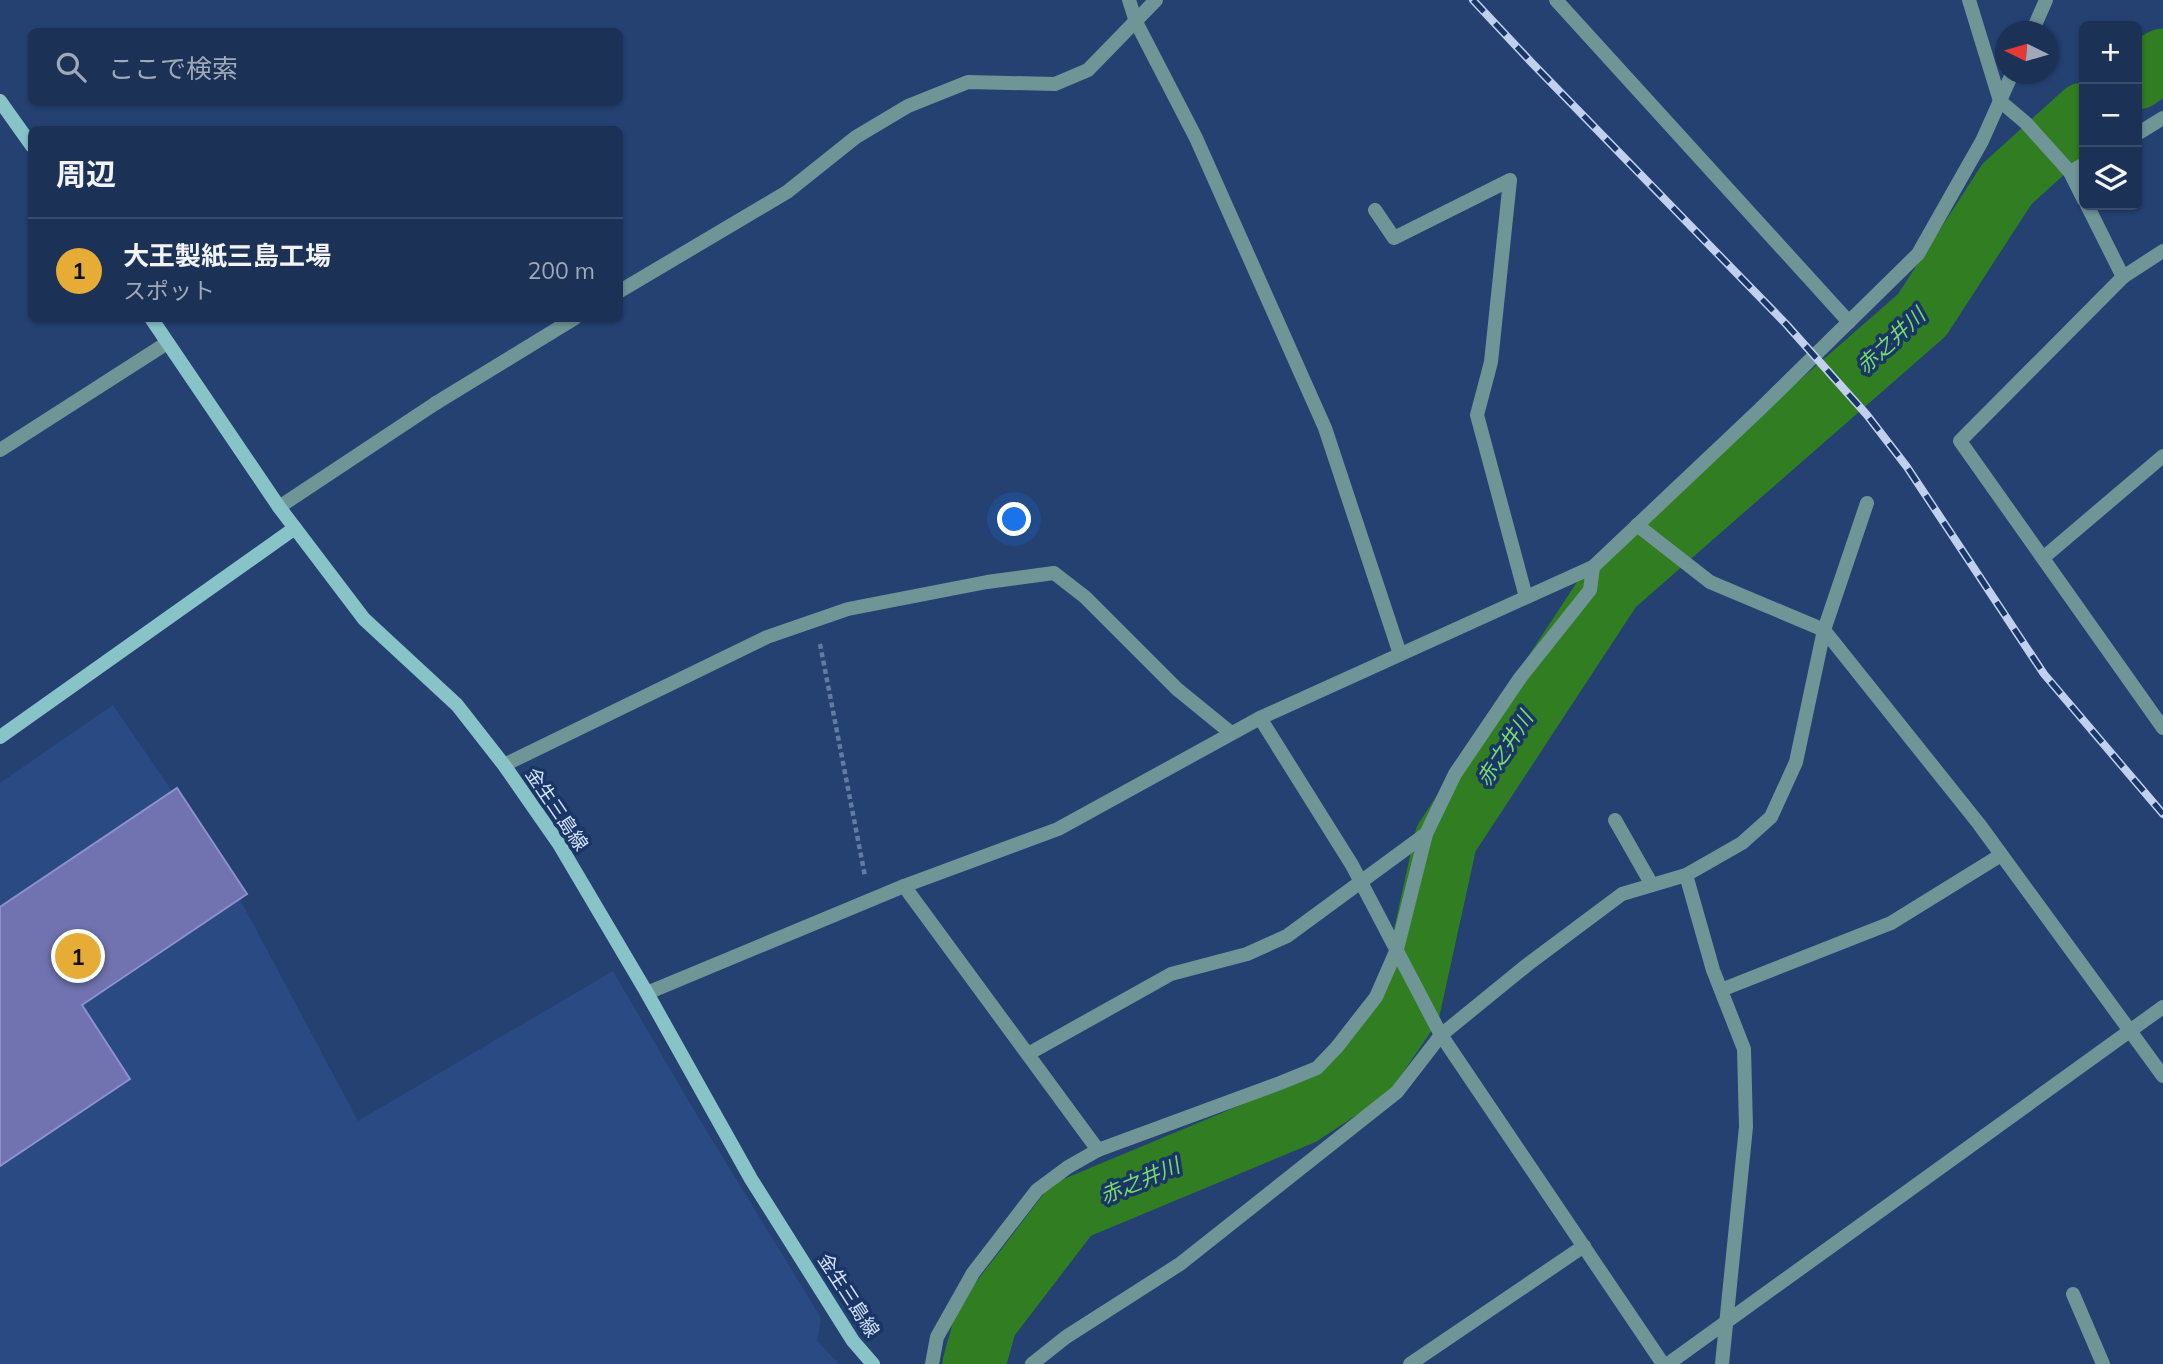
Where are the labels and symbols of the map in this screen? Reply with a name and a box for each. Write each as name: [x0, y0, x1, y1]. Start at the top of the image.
north arrow: [1995, 21, 2058, 84]
water label: 赤之井川: [1851, 301, 1931, 378]
your location: [997, 502, 1031, 536]
water label: 赤之井川: [1470, 704, 1539, 791]
street label: 金生三島線: [520, 763, 594, 855]
pin: 1: [55, 930, 101, 982]
water label: 赤之井川: [1096, 1151, 1185, 1208]
street label: 金生三島線: [813, 1249, 885, 1341]

